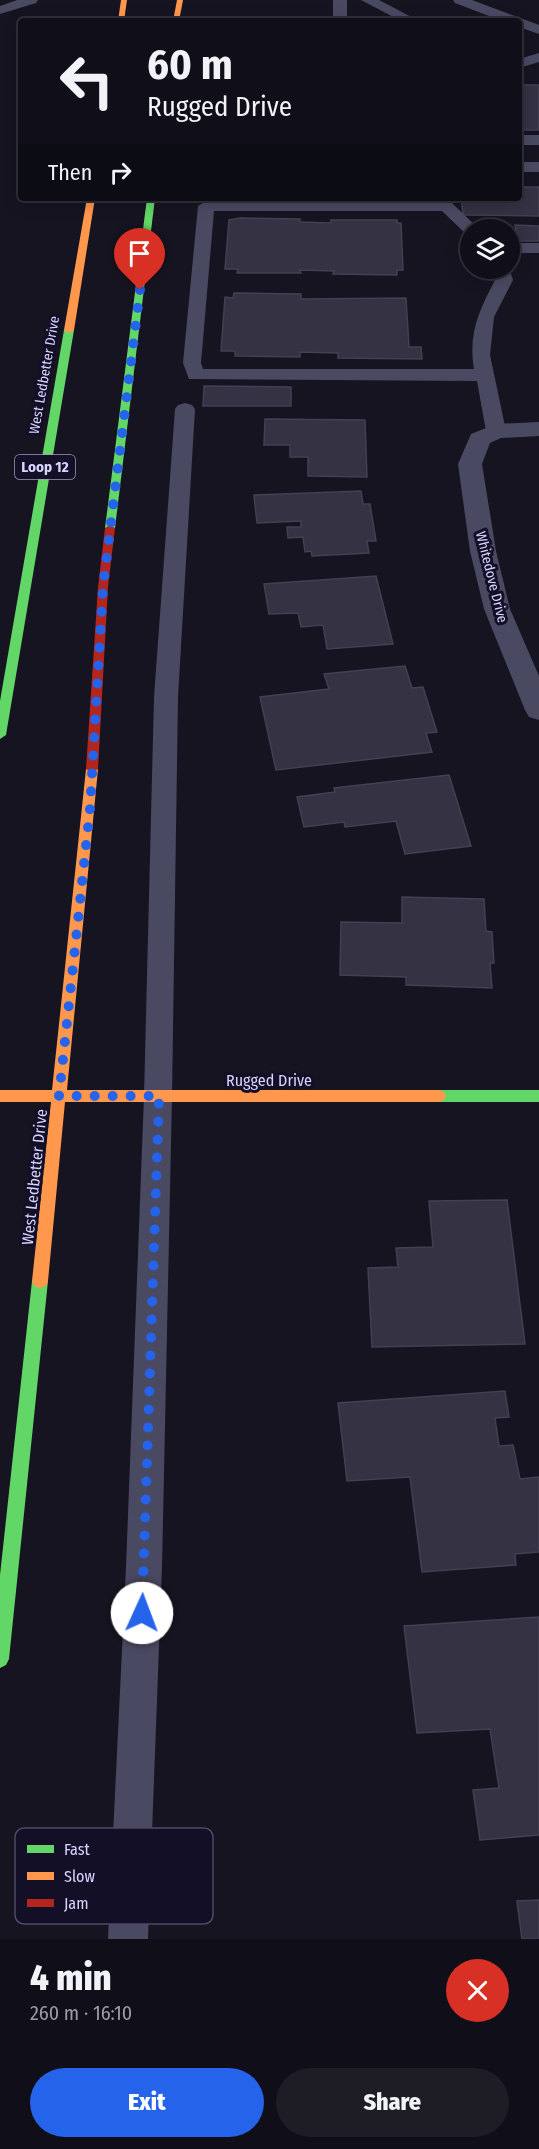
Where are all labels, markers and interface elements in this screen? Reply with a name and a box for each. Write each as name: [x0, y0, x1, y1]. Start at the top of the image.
text: 60 m: [147, 40, 233, 90]
icon: left: [48, 42, 126, 120]
text: Rugged Drive: [147, 91, 292, 123]
icon: right: [104, 156, 137, 189]
text: Then: [48, 159, 92, 186]
map controls: [460, 219, 520, 279]
button: layers: [460, 219, 520, 279]
pin: [114, 228, 165, 290]
icon: arrive: [123, 237, 156, 270]
street label: West Ledbetter Drive: [26, 315, 63, 435]
road number: Loop 12: [15, 455, 75, 479]
street label: Whitedove Drive: [472, 530, 511, 625]
street label: Rugged Drive: [226, 1071, 312, 1090]
street label: West Ledbetter Drive: [18, 1108, 51, 1246]
position arrow: [110, 1581, 174, 1645]
legend: [15, 1828, 213, 1924]
text: Fast: [64, 1840, 91, 1859]
text: Slow: [64, 1867, 95, 1886]
text: Jam: [64, 1894, 89, 1913]
text: 4 min: [30, 1956, 112, 2000]
button: close: [446, 1959, 509, 2022]
text: 260 m · 16:10: [30, 2001, 132, 2025]
button: Exit: [30, 2068, 264, 2137]
button: Share: [276, 2068, 509, 2137]

